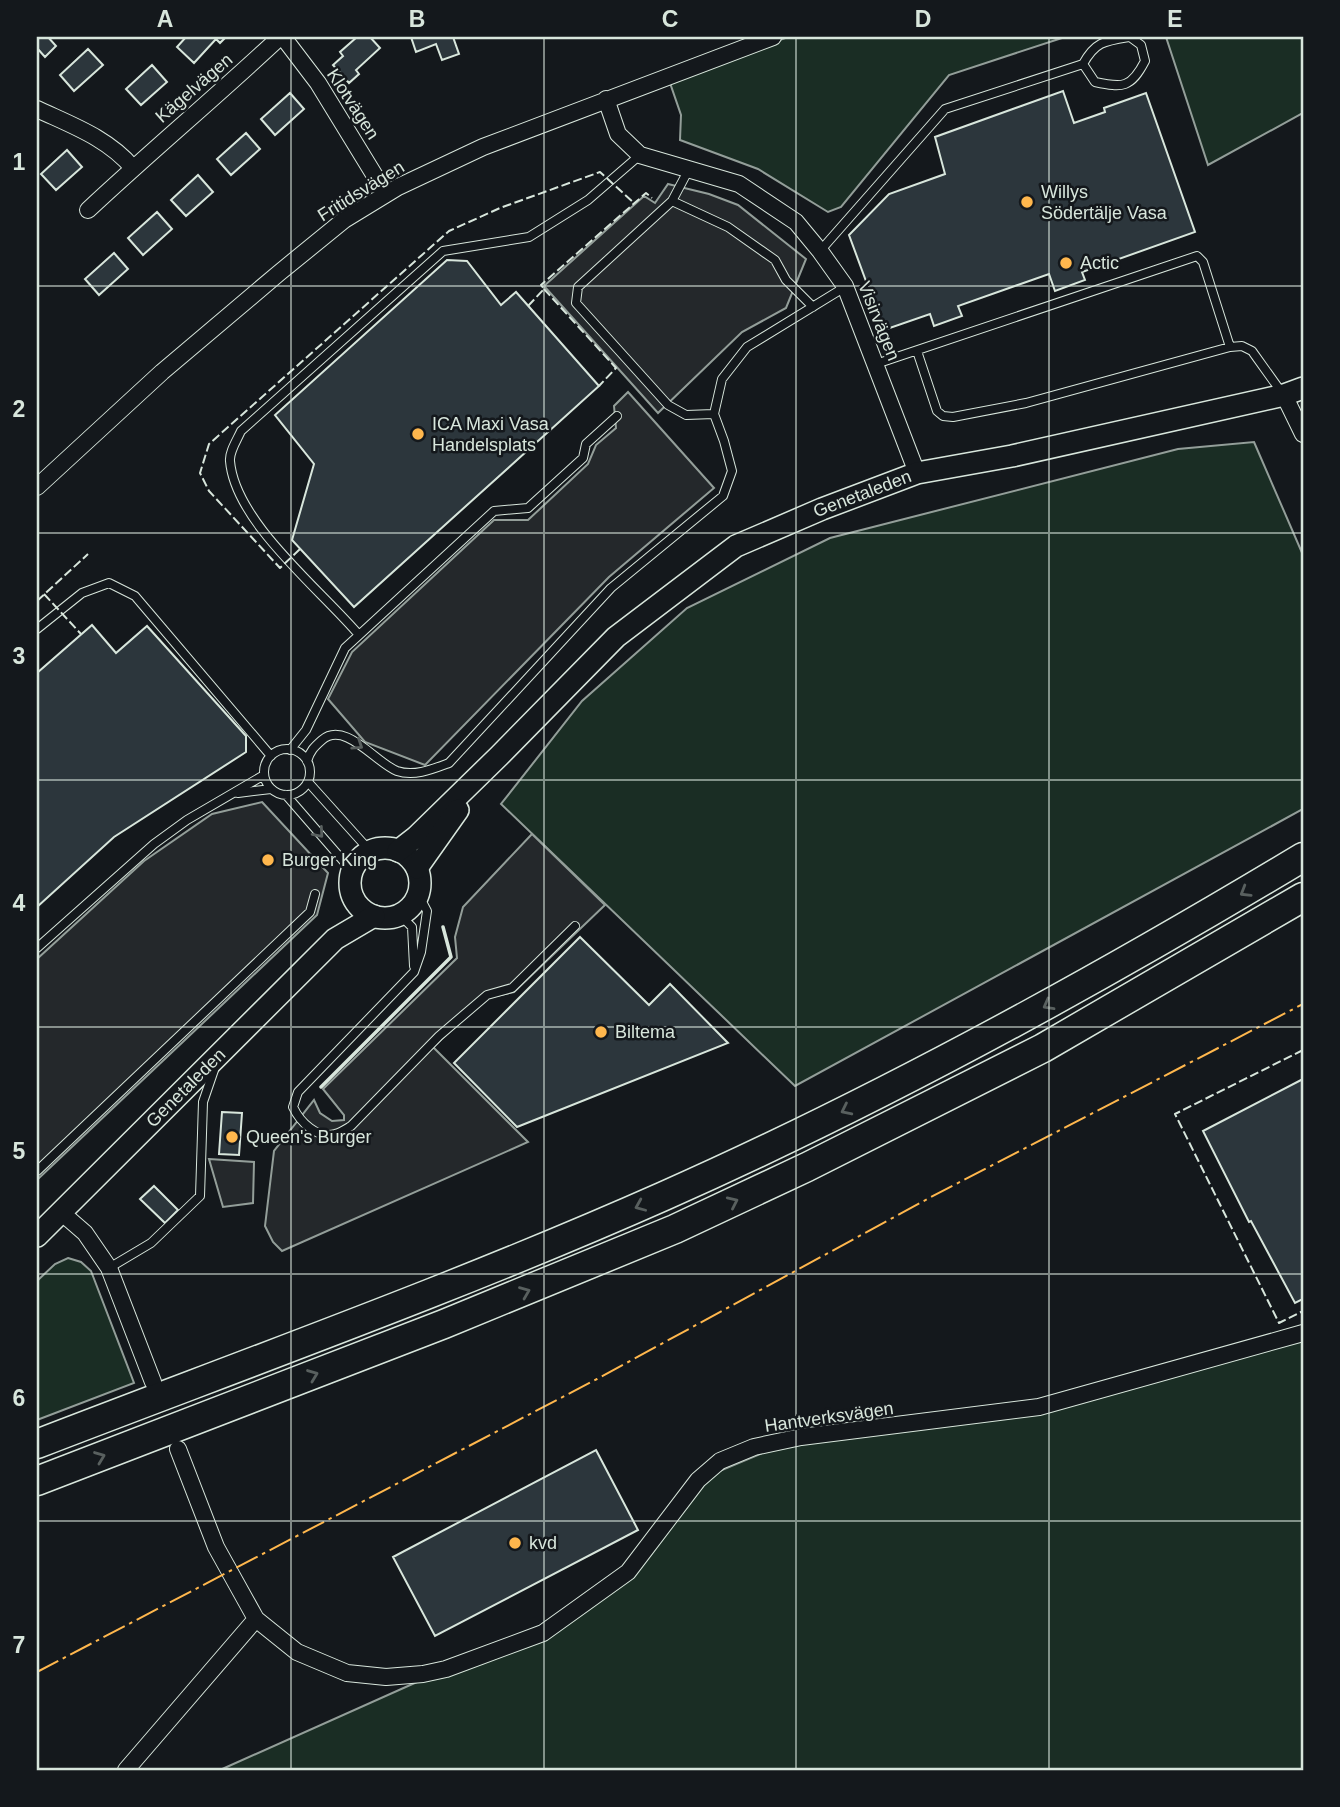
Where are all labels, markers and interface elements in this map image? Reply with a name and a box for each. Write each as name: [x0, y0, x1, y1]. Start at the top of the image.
text: A: [157, 6, 173, 32]
text: B: [409, 6, 425, 32]
text: C: [662, 6, 678, 32]
text: D: [915, 6, 931, 32]
text: E: [1167, 6, 1183, 32]
street label: Kägelvägen: [152, 49, 236, 127]
street label: Klotvägen: [323, 65, 383, 143]
text: 1: [13, 149, 26, 175]
street label: Fritidsvägen: [314, 157, 408, 225]
place label: Willys Södertälje Vasa: [1041, 182, 1168, 223]
marker: Willys Södertälje Vasa: [1019, 194, 1035, 210]
place label: Actic: [1080, 253, 1119, 273]
marker: Actic: [1058, 255, 1074, 271]
street label: Visirvägen: [854, 278, 904, 364]
text: 2: [13, 396, 25, 422]
place label: ICA Maxi Vasa Handelsplats: [432, 414, 550, 455]
marker: ICA Maxi Vasa Handelsplats: [410, 426, 426, 442]
street label: Genetaleden: [810, 466, 914, 522]
text: 3: [13, 643, 25, 669]
one-way arrow: [350, 737, 363, 749]
one-way arrow: [311, 825, 323, 838]
place label: Burger King: [282, 850, 377, 870]
marker: Burger King: [260, 852, 276, 868]
one-way arrow: [1239, 884, 1252, 897]
text: 4: [13, 890, 26, 916]
one-way arrow: [1042, 997, 1055, 1010]
place label: Biltema: [615, 1022, 676, 1042]
marker: Biltema: [593, 1024, 609, 1040]
street label: Genetaleden: [142, 1044, 229, 1131]
one-way arrow: [841, 1102, 853, 1116]
place label: Queen's Burger: [246, 1127, 372, 1147]
marker: Queen's Burger: [224, 1129, 240, 1145]
text: 5: [13, 1138, 26, 1164]
one-way arrow: [726, 1196, 738, 1210]
one-way arrow: [634, 1198, 646, 1212]
one-way arrow: [518, 1287, 530, 1301]
one-way arrow: [306, 1369, 318, 1383]
text: 6: [13, 1385, 25, 1411]
street label: Hantverksvägen: [763, 1398, 895, 1436]
one-way arrow: [94, 1451, 106, 1465]
place label: kvd: [529, 1533, 557, 1553]
marker: kvd: [507, 1535, 523, 1551]
text: 7: [13, 1632, 25, 1658]

